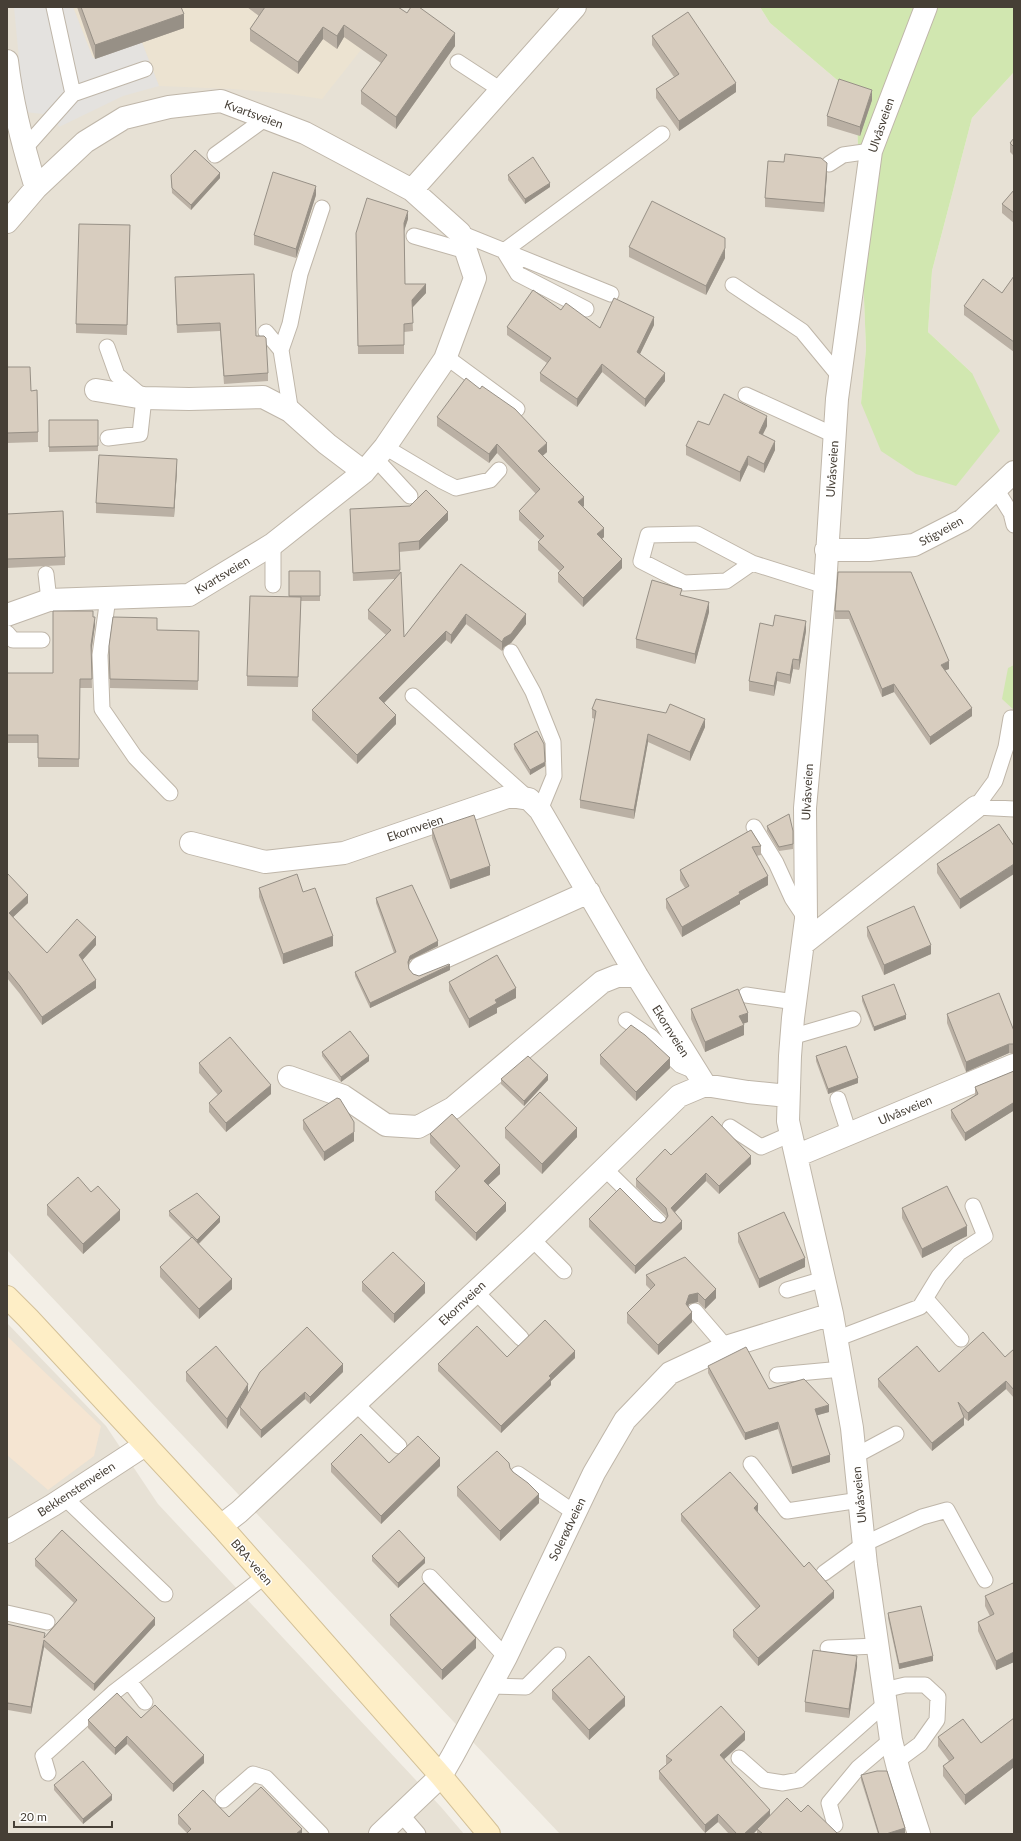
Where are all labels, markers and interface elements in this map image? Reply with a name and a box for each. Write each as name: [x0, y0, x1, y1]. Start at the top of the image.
street label: Kvartsveien: [223, 96, 285, 132]
street label: Ulvåsveien: [865, 96, 897, 154]
street label: Ulvåsveien: [823, 440, 841, 498]
street label: Stigveien: [916, 513, 966, 549]
street label: Kvartsveien: [192, 553, 252, 597]
street label: Ulvåsveien: [798, 763, 816, 821]
street label: Ekornveien: [385, 811, 445, 845]
street label: Ekornveien: [649, 1002, 693, 1060]
street label: Ulvåsveien: [876, 1092, 934, 1128]
street label: Ekornveien: [435, 1278, 489, 1328]
street label: Bekkenstenveien: [34, 1458, 118, 1520]
street label: Ulvåsveien: [849, 1466, 869, 1524]
street label: Solerødveien: [545, 1495, 589, 1563]
street label: BRA-veien: [228, 1536, 276, 1588]
scale bar: [14, 1803, 112, 1829]
text: 20 m: [20, 1809, 47, 1824]

